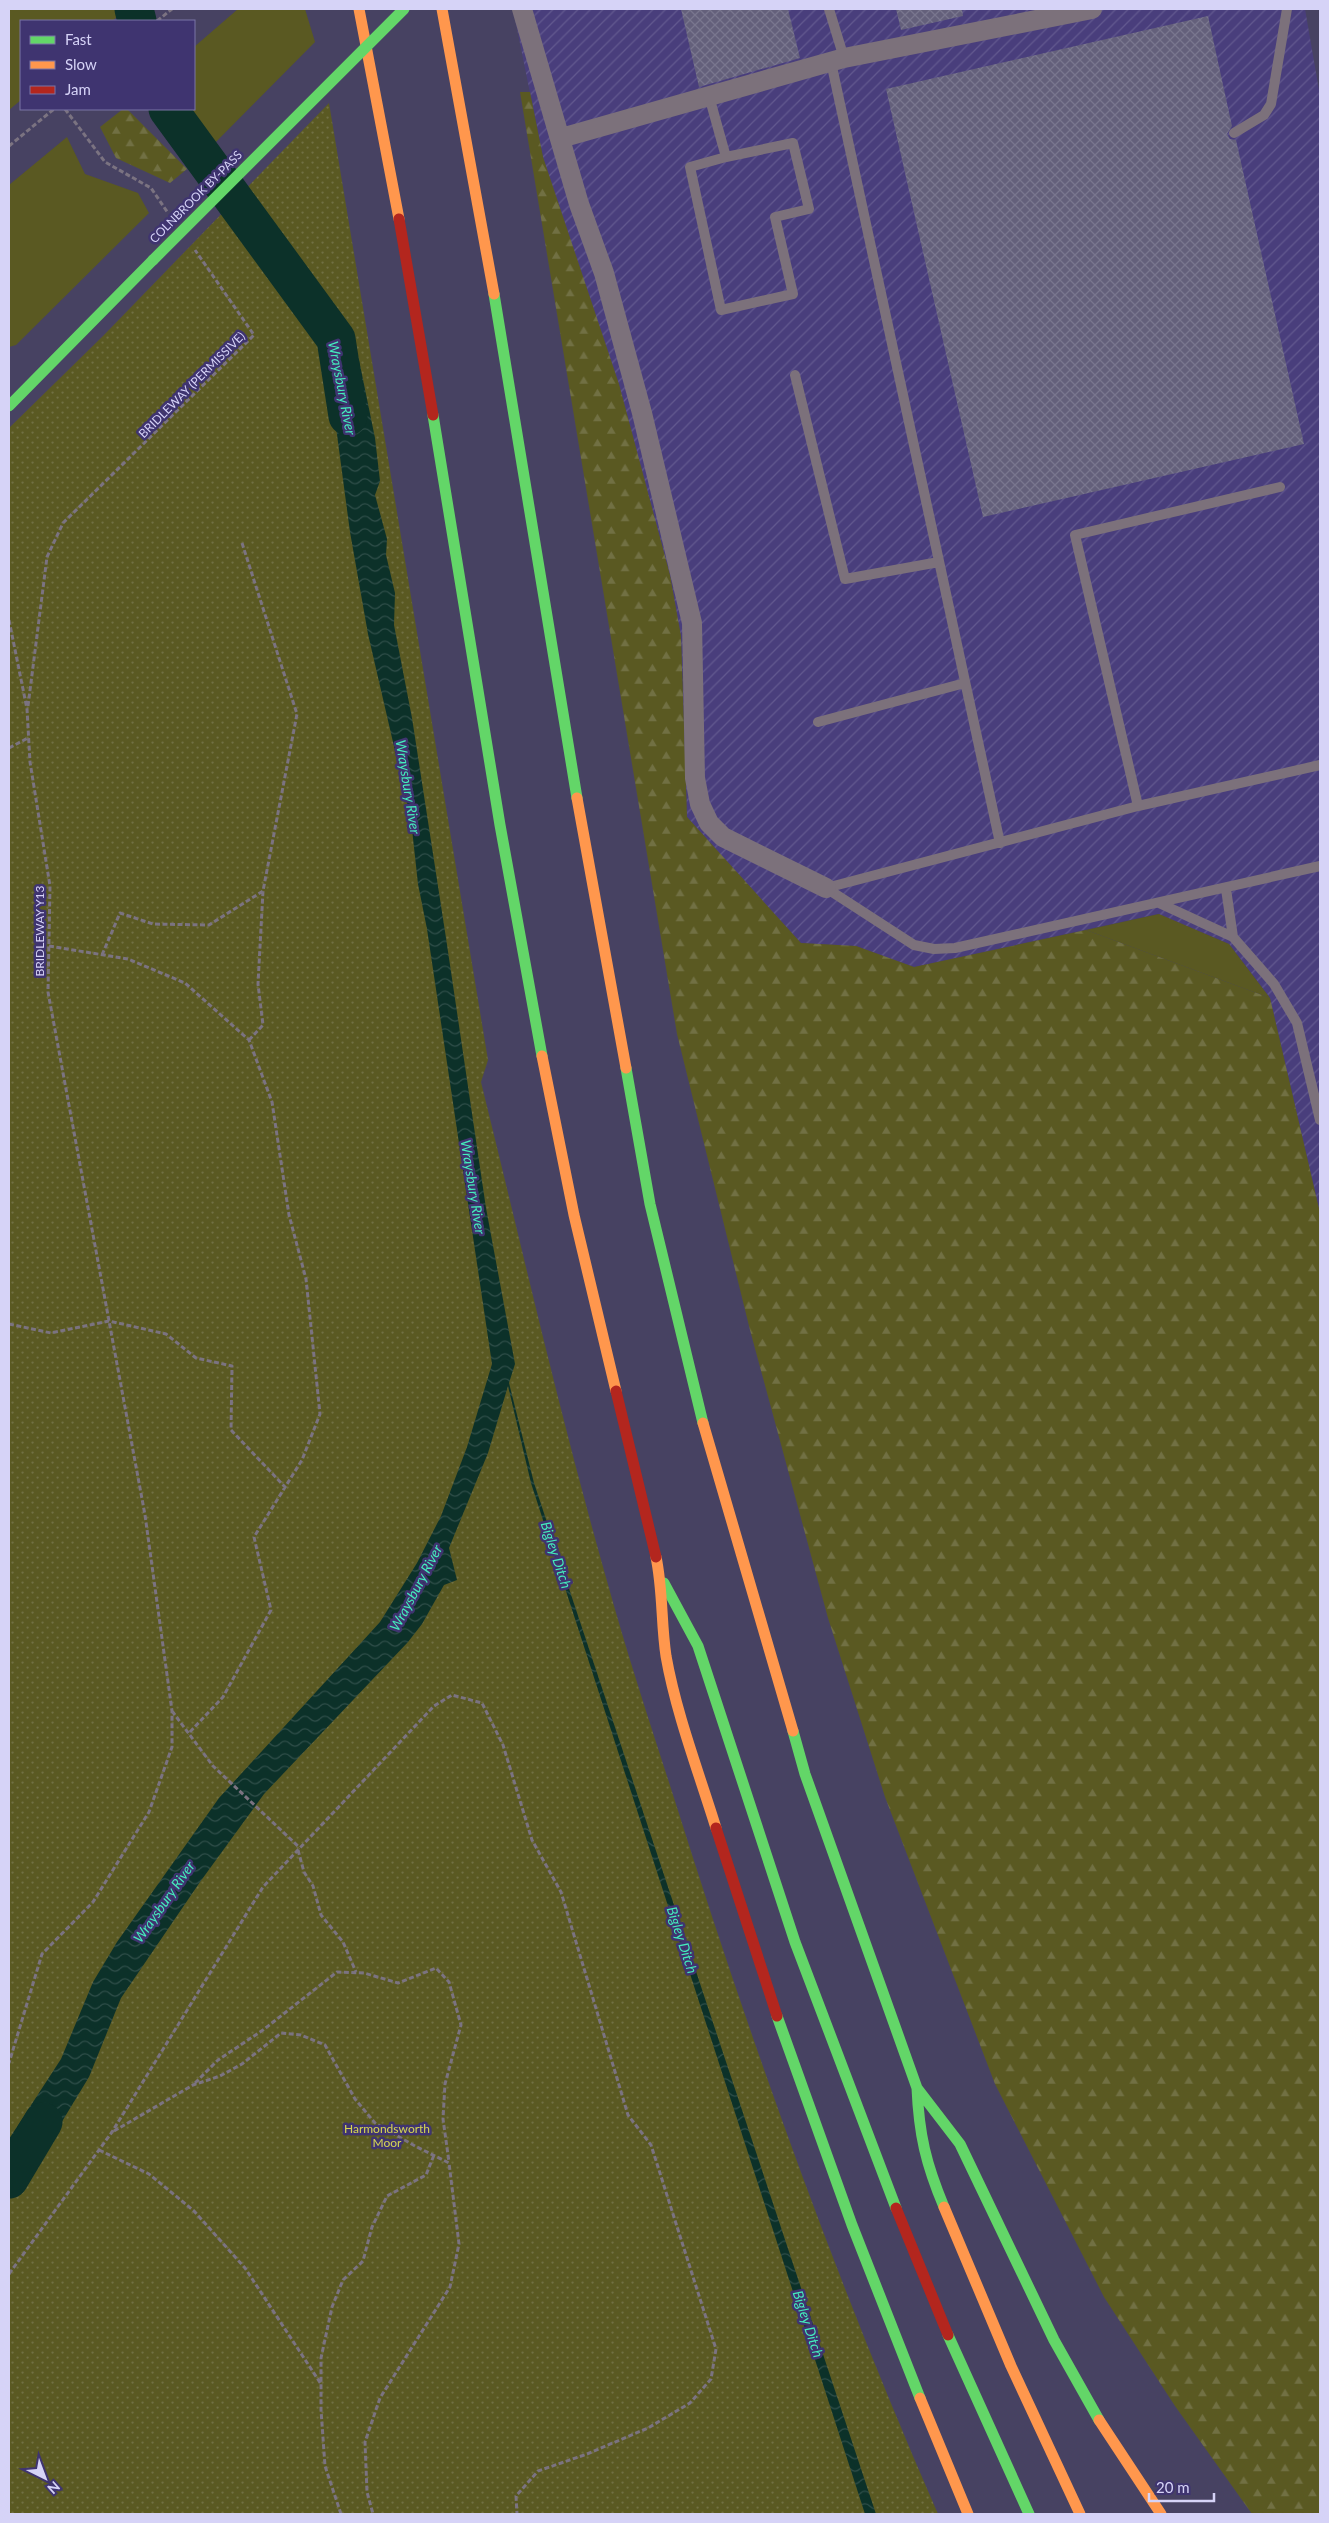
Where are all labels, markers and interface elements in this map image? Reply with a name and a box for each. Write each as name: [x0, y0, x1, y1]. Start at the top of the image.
legend: [20, 20, 195, 110]
text: Fast: [65, 30, 92, 48]
text: Slow: [65, 55, 97, 73]
text: Jam: [65, 80, 91, 98]
street label: COLNBROOK BY-PASS: [146, 147, 245, 246]
street label: BRIDLEWAY (PERMISSIVE): [135, 328, 248, 441]
water label: Wraysbury River: [325, 340, 360, 436]
water label: Wraysbury River: [393, 739, 424, 835]
street label: BRIDLEWAY Y13: [32, 885, 47, 977]
water label: Wraysbury River: [458, 1139, 489, 1235]
water label: Bigley Ditch: [538, 1519, 575, 1590]
water label: Wraysbury River: [386, 1542, 446, 1634]
water label: Wraysbury River: [129, 1858, 198, 1946]
water label: Bigley Ditch: [664, 1904, 701, 1975]
park label: Harmondsworth Moor: [344, 2121, 430, 2150]
water label: Bigley Ditch: [790, 2288, 827, 2359]
north arrow: [20, 2453, 70, 2503]
scale bar: [1149, 2470, 1214, 2502]
text: N: [44, 2478, 64, 2498]
text: 20 m: [1156, 2478, 1190, 2496]

